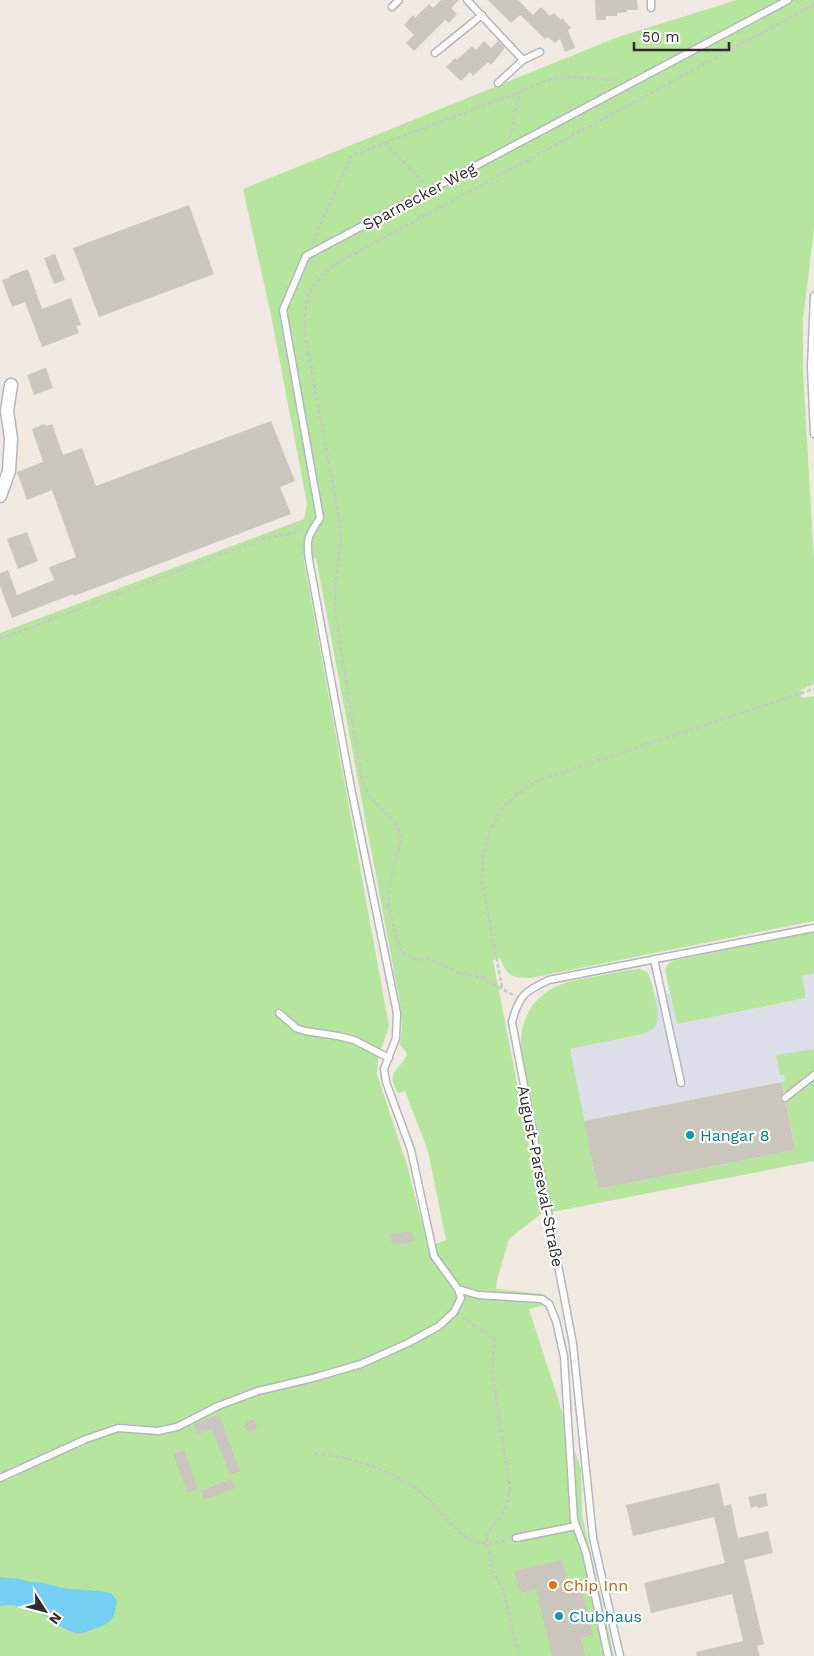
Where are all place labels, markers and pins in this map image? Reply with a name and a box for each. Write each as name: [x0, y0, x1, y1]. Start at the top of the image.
place label: Hangar 8: [700, 1126, 770, 1145]
marker: Hangar 8: [684, 1129, 696, 1141]
place label: Chip Inn: [563, 1576, 628, 1595]
marker: Chip Inn: [547, 1579, 559, 1591]
place label: Clubhaus: [569, 1607, 642, 1626]
marker: Clubhaus: [553, 1610, 565, 1622]

